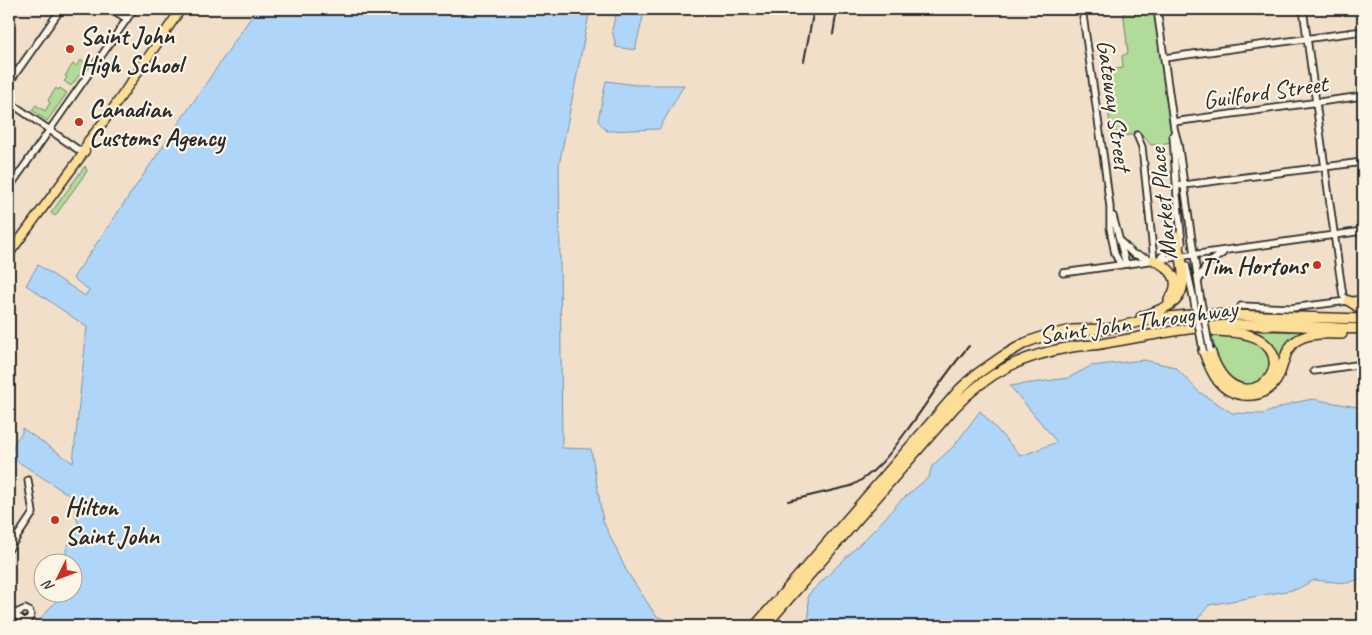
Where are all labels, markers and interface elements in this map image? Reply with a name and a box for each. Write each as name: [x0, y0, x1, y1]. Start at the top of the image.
place label: Saint John High School: [80, 20, 187, 81]
street label: Gateway Street: [1089, 38, 1140, 176]
marker: Saint John High School: [64, 43, 76, 55]
street label: Guilford Street: [1201, 67, 1332, 117]
place label: Canadian Customs Agency: [89, 93, 227, 154]
marker: Canadian Customs Agency: [73, 116, 85, 128]
street label: Market Place: [1141, 144, 1185, 262]
place label: Tim Hortons: [1200, 250, 1309, 282]
marker: Tim Hortons: [1311, 259, 1323, 271]
street label: Saint John Throughway: [1037, 292, 1242, 352]
place label: Hilton Saint John: [65, 491, 160, 552]
marker: Hilton Saint John: [49, 514, 61, 526]
north arrow: [32, 552, 82, 602]
text: N: [38, 576, 58, 595]

